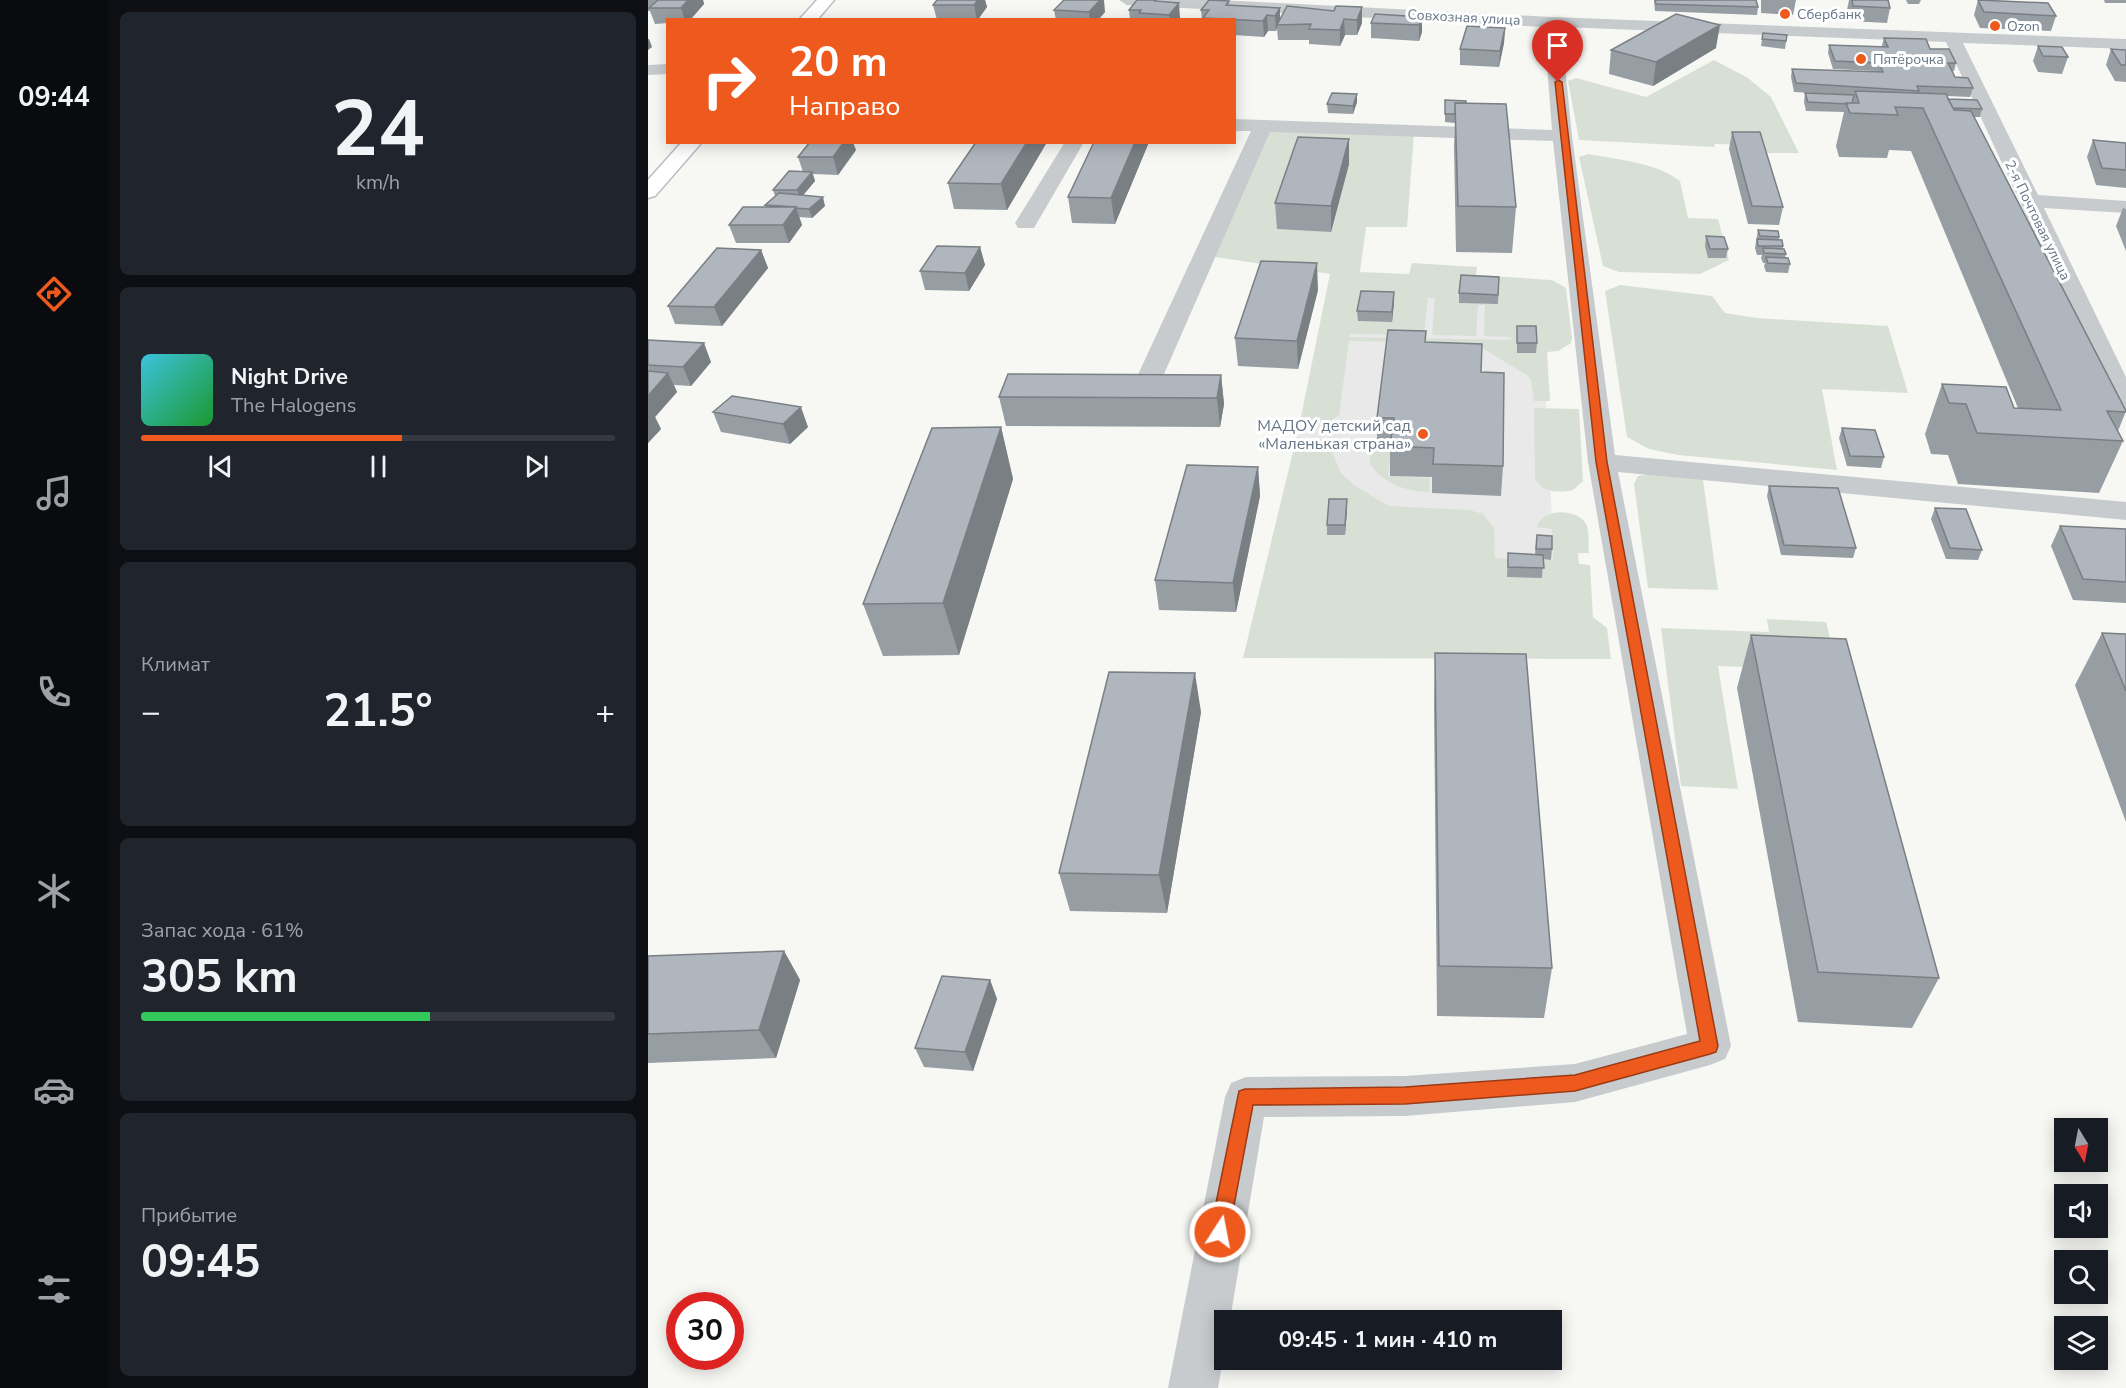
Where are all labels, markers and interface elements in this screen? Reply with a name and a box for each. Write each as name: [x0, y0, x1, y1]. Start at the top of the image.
street label: Совхозная улица: [1407, 5, 1521, 30]
place label: Сбербанк: [1797, 5, 1862, 24]
marker: Сбербанк: [1778, 7, 1792, 21]
place label: Ozon: [2007, 17, 2040, 36]
marker: Ozon: [1988, 19, 2002, 33]
pin: [1532, 20, 1583, 82]
icon: arrive: [1541, 29, 1574, 62]
text: 20 m: [789, 34, 888, 91]
icon: right: [690, 42, 768, 120]
place label: Пятёрочка: [1873, 50, 1944, 69]
marker: Пятёрочка: [1854, 52, 1868, 66]
text: 24: [331, 76, 425, 183]
text: 09:44: [18, 79, 90, 116]
text: Направо: [789, 88, 900, 125]
street label: 2-я Почтовая улица: [2000, 157, 2075, 283]
text: km/h: [356, 169, 400, 196]
icon: directions: [33, 273, 75, 315]
text: Night Drive: [231, 362, 348, 392]
text: The Halogens: [231, 392, 356, 419]
place label: МАДОУ детский сад «Маленькая страна»: [1257, 415, 1412, 455]
marker: МАДОУ детский сад «Маленькая страна»: [1416, 427, 1430, 441]
icon: previous: [204, 450, 237, 483]
icon: pause: [362, 450, 395, 483]
icon: next: [520, 450, 553, 483]
icon: music: [33, 472, 75, 514]
text: Климат: [141, 651, 210, 678]
icon: phone: [33, 671, 75, 713]
text: 21.5°: [323, 681, 433, 742]
text: −: [141, 690, 161, 735]
text: +: [595, 690, 615, 735]
icon: climate: [33, 870, 75, 912]
text: Запас хода · 61%: [141, 917, 304, 944]
text: 305 km: [141, 947, 298, 1008]
icon: car: [33, 1069, 75, 1111]
north arrow: [2054, 1118, 2108, 1172]
map controls: [2054, 1118, 2108, 1370]
button: sound: [2054, 1184, 2108, 1238]
position arrow: [1188, 1200, 1252, 1264]
text: Прибытие: [141, 1202, 237, 1229]
text: 09:45: [141, 1232, 260, 1293]
button: search: [2054, 1250, 2108, 1304]
icon: filters: [33, 1268, 75, 1310]
speed limit sign: 30: [666, 1292, 744, 1370]
button: layers: [2054, 1316, 2108, 1370]
text: 09:45 · 1 мин · 410 m: [1279, 1325, 1497, 1355]

